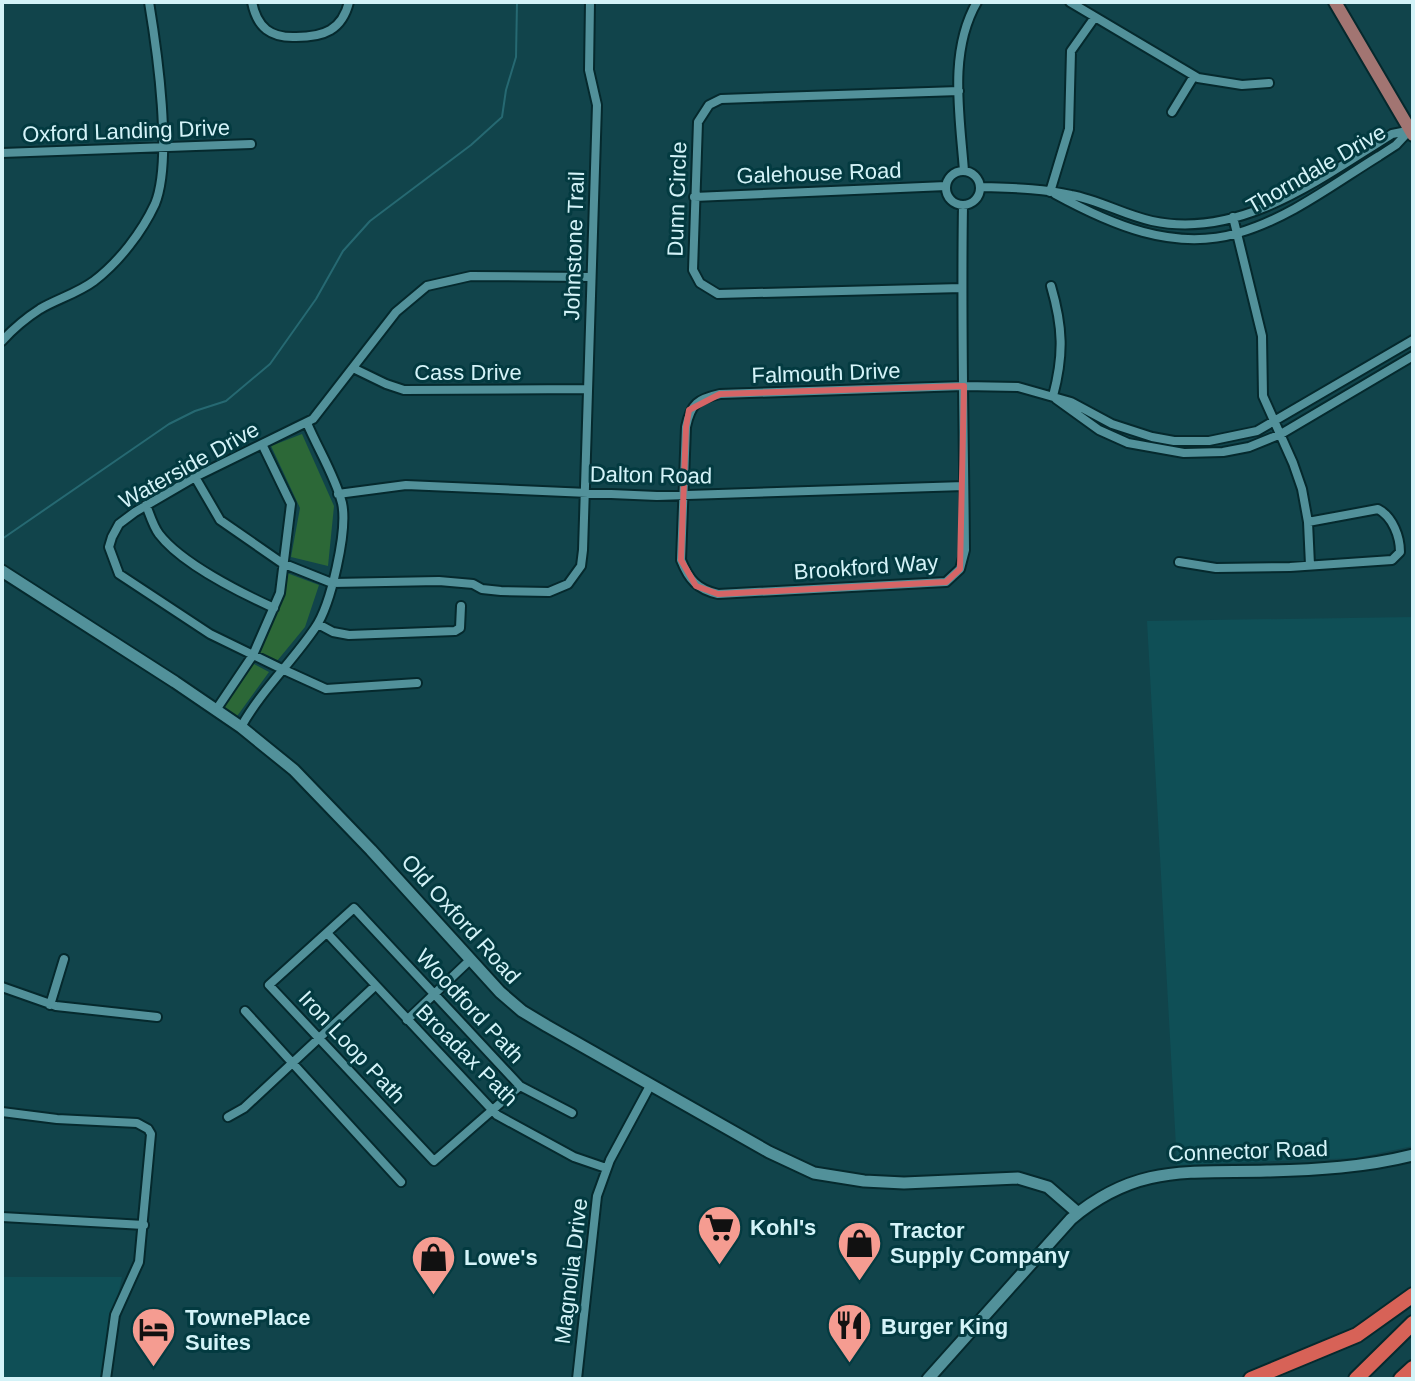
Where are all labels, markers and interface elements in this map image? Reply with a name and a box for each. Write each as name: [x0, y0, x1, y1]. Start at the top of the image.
street label: Oxford Landing Drive: [22, 115, 230, 147]
street label: Thorndale Drive: [1242, 119, 1390, 219]
street label: Dunn Circle: [663, 141, 691, 257]
street label: Galehouse Road: [736, 158, 902, 188]
street label: Johnstone Trail: [559, 171, 589, 321]
street label: Falmouth Drive: [751, 358, 901, 388]
street label: Cass Drive: [414, 360, 522, 385]
street label: Waterside Drive: [115, 416, 263, 514]
street label: Dalton Road: [590, 461, 712, 489]
street label: Brookford Way: [793, 549, 939, 585]
street label: Old Oxford Road: [396, 849, 526, 989]
street label: Woodford Path: [411, 944, 529, 1068]
street label: Iron Loop Path: [294, 986, 410, 1108]
street label: Broadax Path: [411, 999, 523, 1111]
street label: Connector Road: [1168, 1136, 1328, 1166]
street label: Magnolia Drive: [550, 1197, 592, 1345]
supermarket icon: Kohl's: [695, 1203, 743, 1266]
place label: Kohl's: [750, 1215, 816, 1240]
place label: Tractor Supply Company: [890, 1218, 1070, 1268]
shop icon: Tractor Supply Company: [835, 1219, 883, 1282]
shop icon: Lowe's: [409, 1233, 457, 1296]
place label: Lowe's: [464, 1245, 538, 1270]
restaurant icon: Burger King: [826, 1302, 874, 1365]
place label: TownePlace Suites: [185, 1305, 311, 1355]
hotel icon: TownePlace Suites: [130, 1306, 178, 1369]
place label: Burger King: [881, 1314, 1008, 1339]

